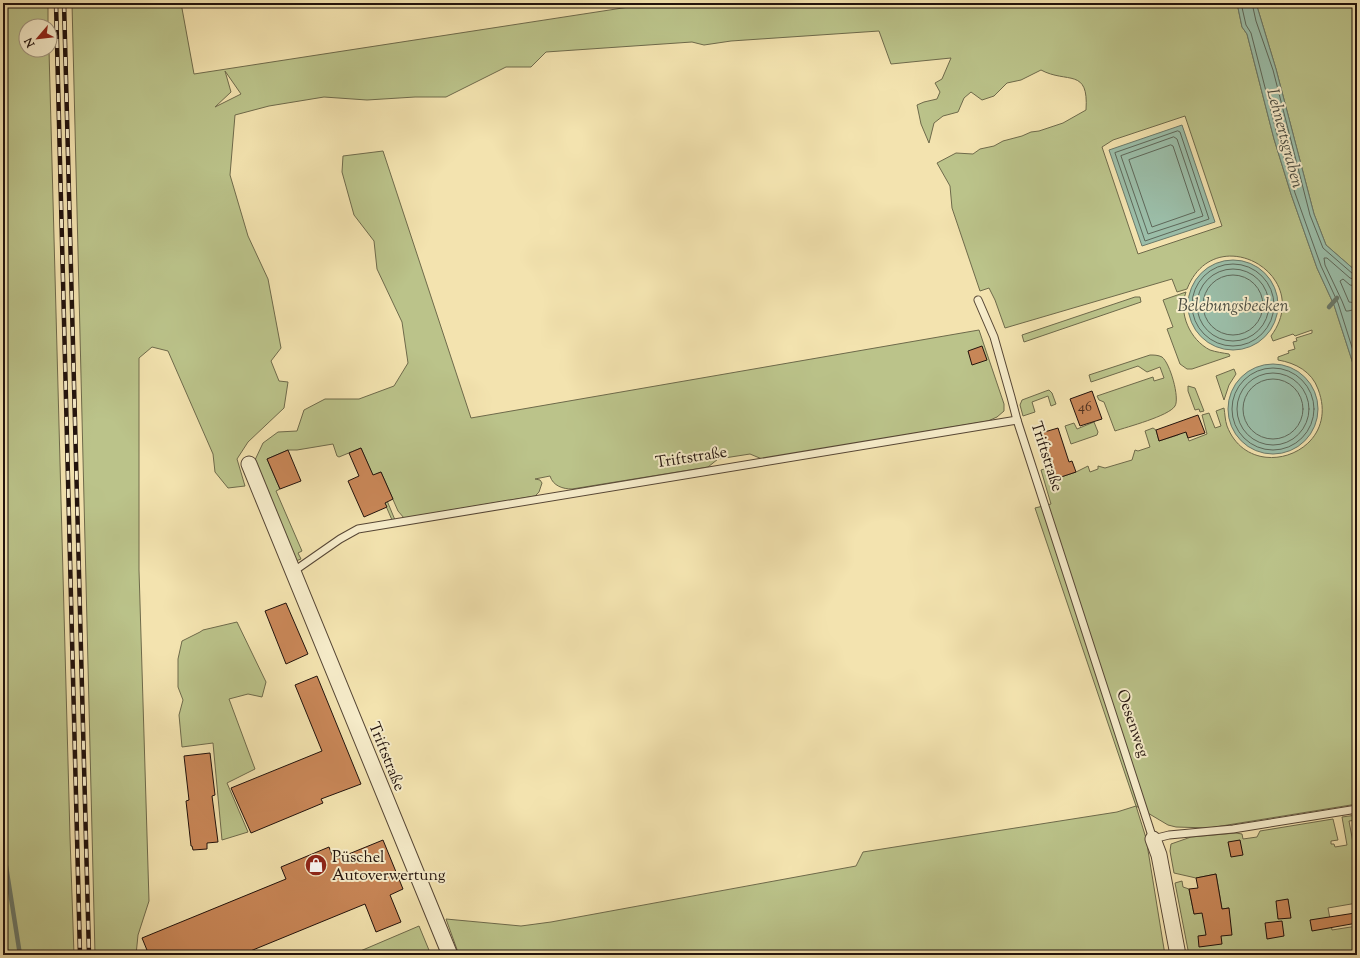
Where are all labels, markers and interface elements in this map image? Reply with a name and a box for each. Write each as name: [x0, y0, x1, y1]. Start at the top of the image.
north arrow: [18, 18, 58, 58]
text: N: [21, 34, 40, 51]
water label: Lehnertsgraben: [1259, 86, 1309, 191]
water label: Belebungsbecken: [1177, 295, 1289, 319]
house number: 46: [1078, 398, 1092, 418]
street label: Triftstraße: [1023, 419, 1068, 495]
street label: Triftstraße: [654, 441, 729, 475]
street label: Oesenweg: [1109, 687, 1154, 761]
street label: Triftstraße: [361, 719, 410, 795]
place label: Püschel Autoverwertung: [332, 847, 446, 888]
shop icon: Püschel Autoverwertung: [303, 852, 329, 878]

